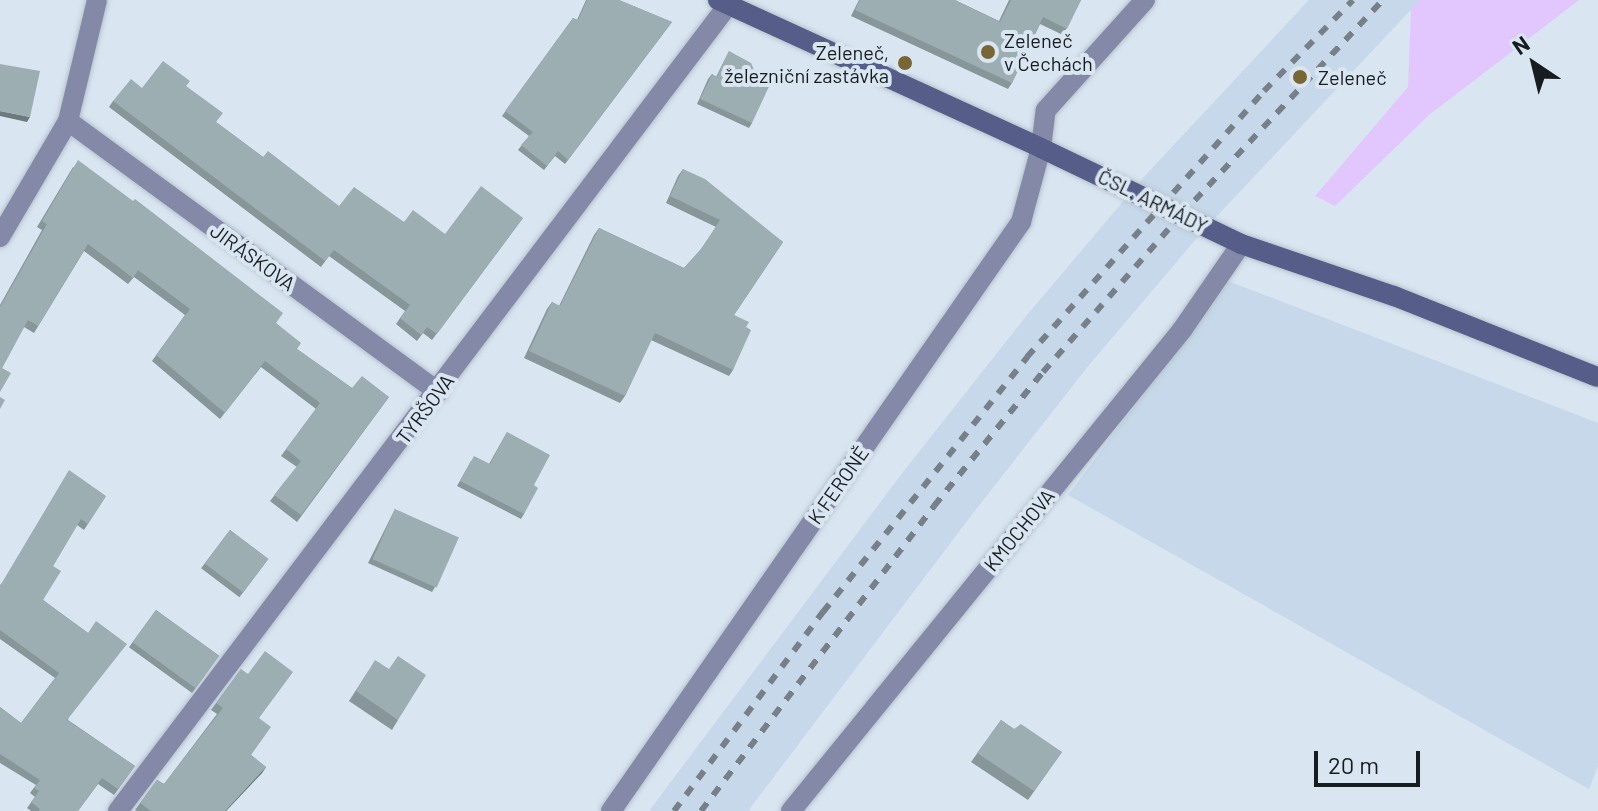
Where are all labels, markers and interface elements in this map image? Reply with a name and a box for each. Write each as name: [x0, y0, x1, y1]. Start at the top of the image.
north arrow: [1494, 24, 1574, 104]
place label: Zeleneč v Čechách: [1004, 28, 1093, 75]
text: N: [1507, 29, 1534, 59]
place label: Zeleneč, železniční zastávka: [724, 40, 889, 87]
marker: Zeleneč v Čechách: [979, 43, 997, 61]
marker: Zeleneč, železniční zastávka: [896, 54, 914, 72]
place label: Zeleneč: [1318, 65, 1387, 89]
marker: Zeleneč: [1289, 66, 1311, 88]
street label: ČSL. ARMÁDY: [1094, 164, 1212, 238]
street label: JIRÁSKOVA: [206, 218, 300, 296]
street label: TYRŠOVA: [391, 369, 459, 449]
street label: K FERONĚ: [802, 441, 874, 529]
street label: KMOCHOVA: [979, 484, 1059, 576]
scale bar: [1318, 735, 1424, 785]
text: 20 m: [1328, 750, 1379, 779]

